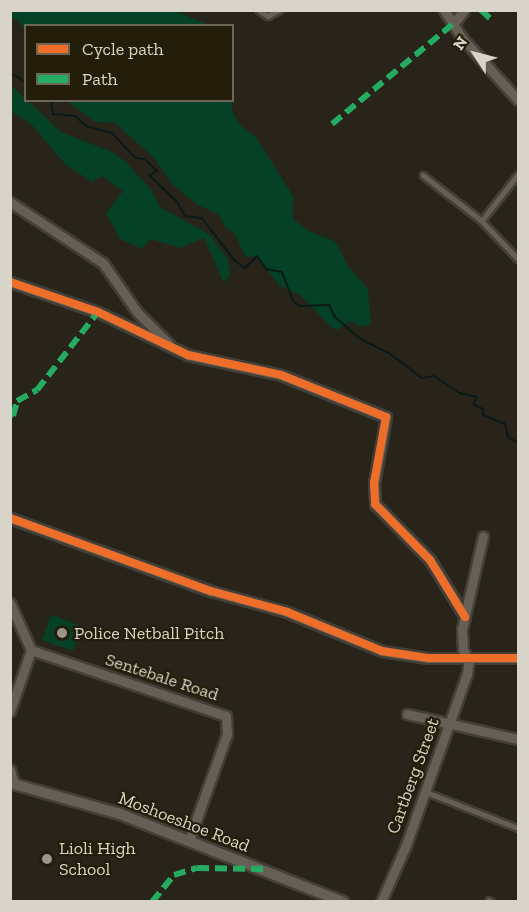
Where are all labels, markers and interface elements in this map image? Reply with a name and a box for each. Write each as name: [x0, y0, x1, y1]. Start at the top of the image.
legend: [24, 24, 234, 102]
north arrow: [445, 24, 505, 84]
text: N: [449, 33, 471, 54]
text: Cycle path: [82, 38, 164, 60]
text: Path: [82, 68, 118, 90]
place label: Police Netball Pitch: [74, 622, 224, 644]
marker: Police Netball Pitch: [55, 626, 69, 640]
street label: Sentebale Road: [103, 649, 221, 705]
street label: Cartberg Street: [382, 715, 444, 837]
street label: Moshoeshoe Road: [115, 787, 253, 857]
place label: Lioli High School: [59, 838, 136, 880]
marker: Lioli High School: [40, 852, 54, 866]

